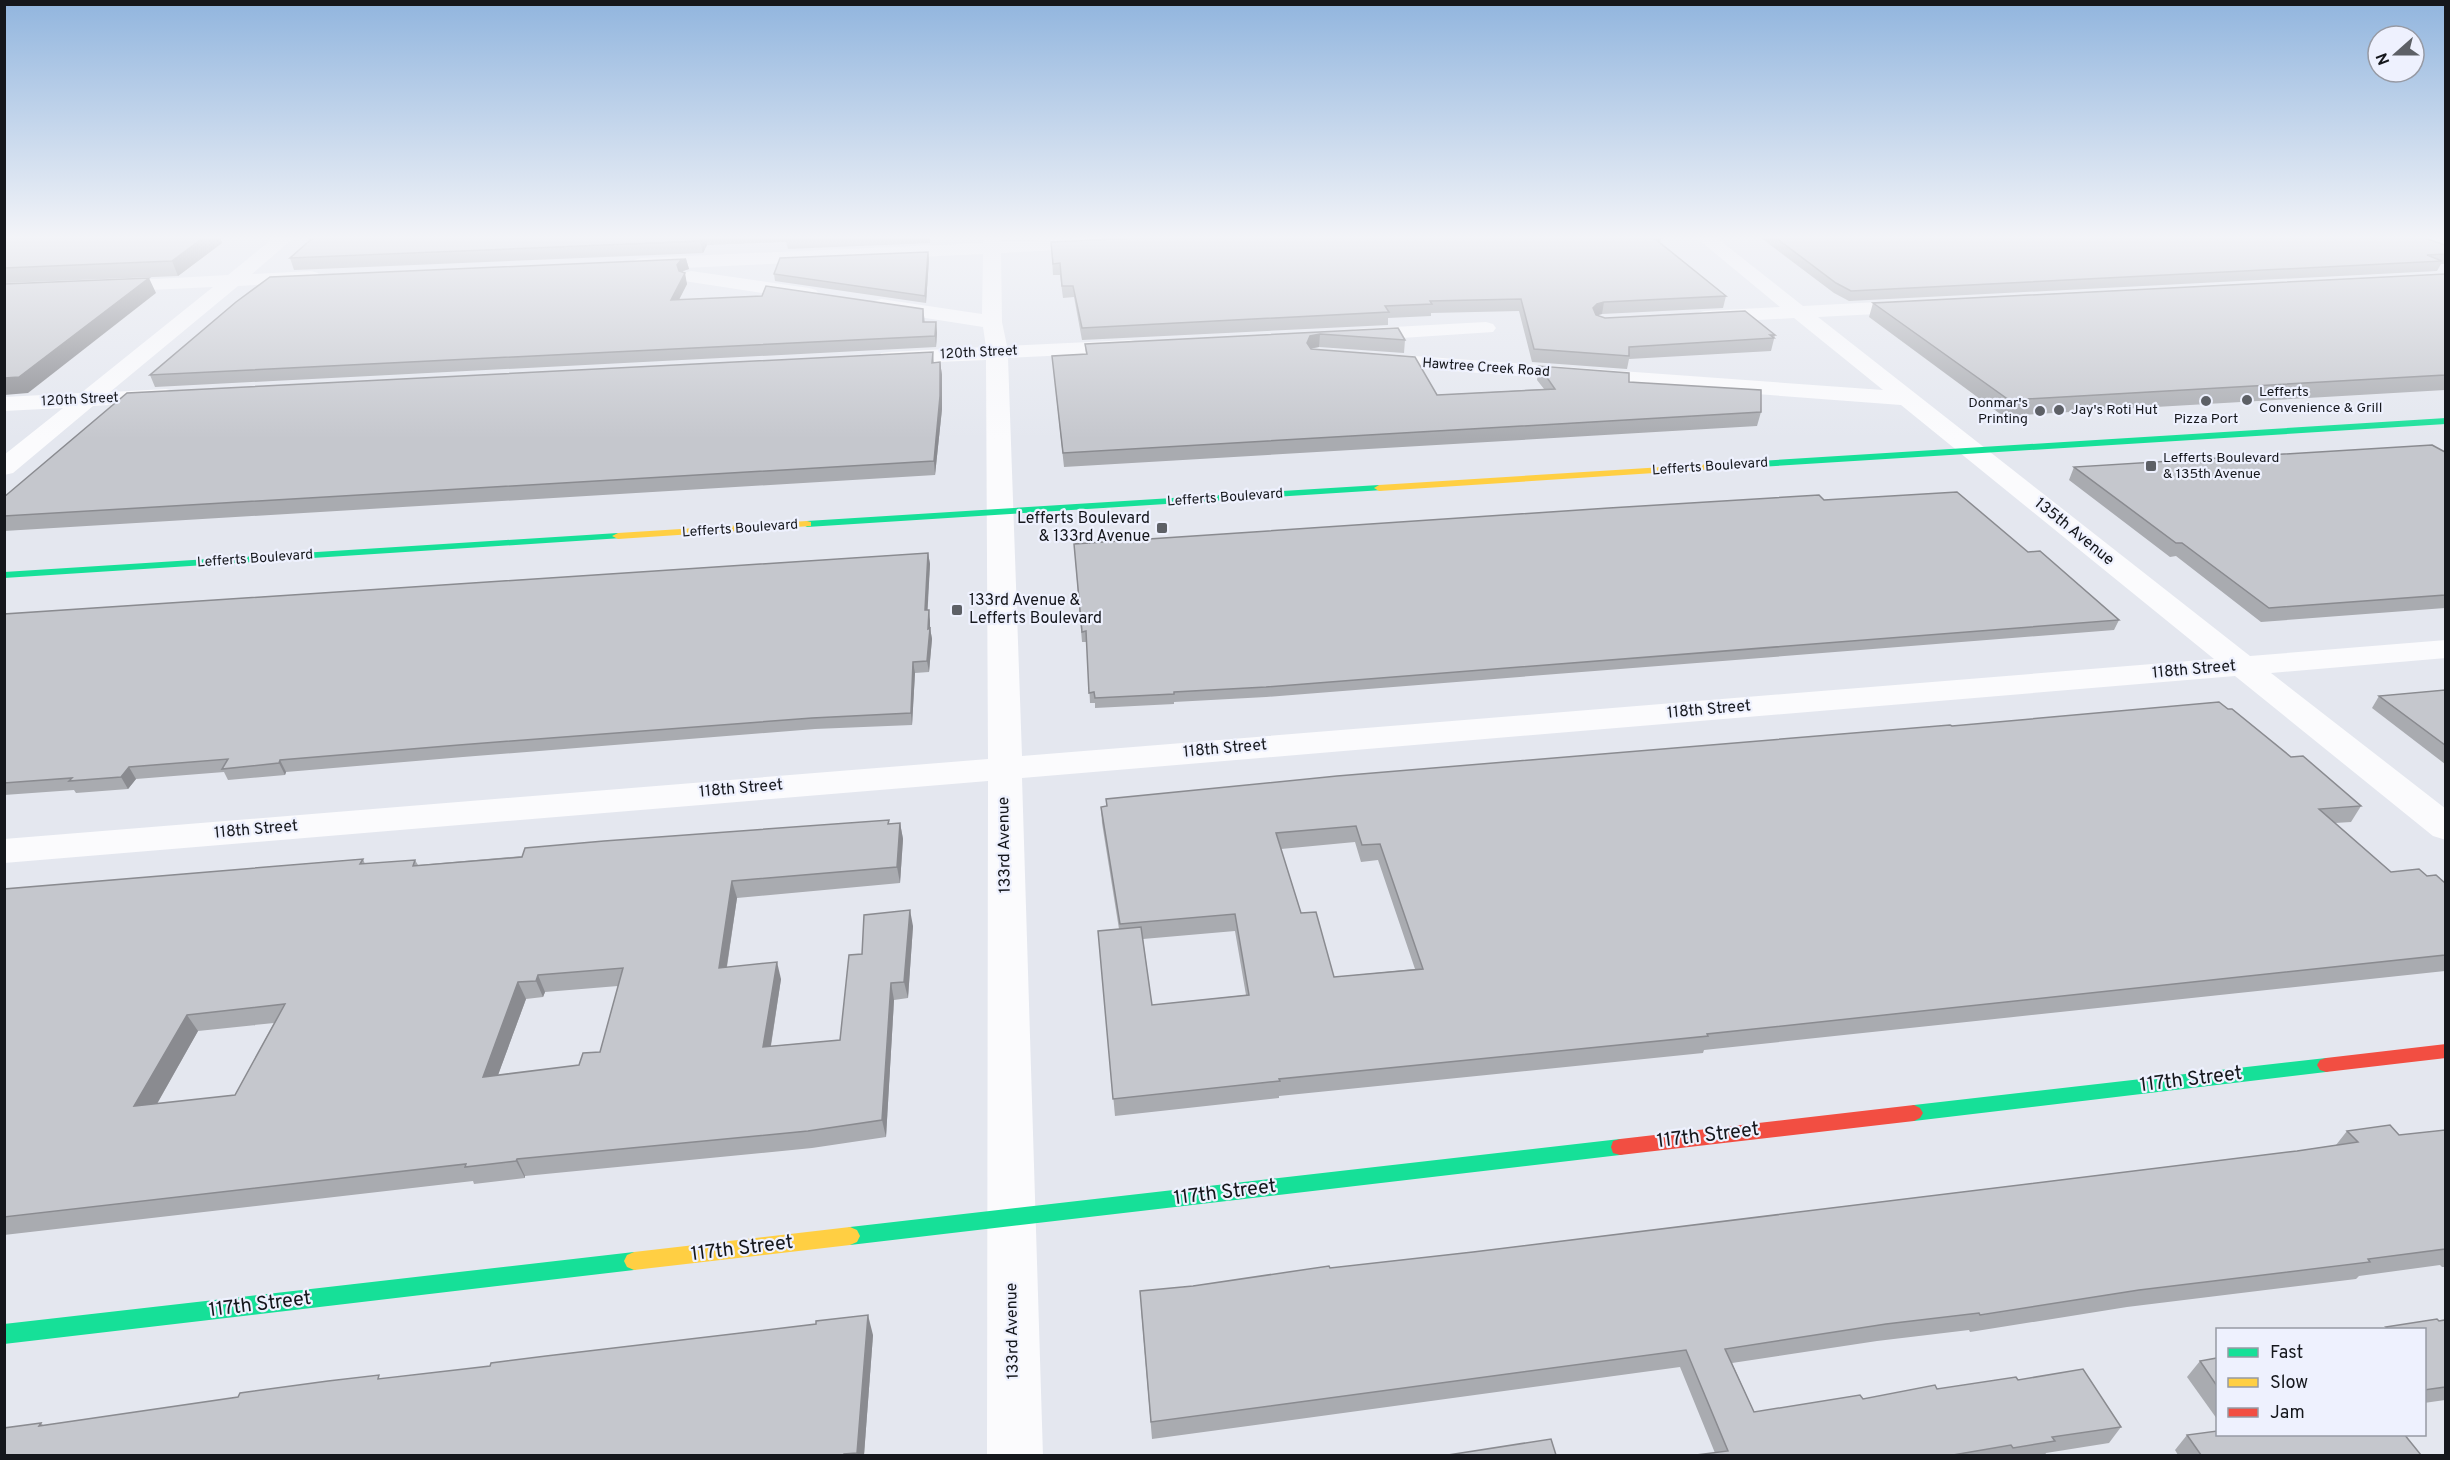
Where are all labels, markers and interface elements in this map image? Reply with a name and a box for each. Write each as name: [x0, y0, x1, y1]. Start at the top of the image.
north arrow: [2366, 24, 2426, 84]
text: N: [2372, 50, 2395, 68]
street label: 120th Street: [940, 342, 1018, 364]
street label: Hawtree Creek Road: [1422, 355, 1550, 381]
place label: Lefferts Convenience & Grill: [2259, 384, 2382, 417]
street label: 120th Street: [41, 389, 119, 411]
marker: Lefferts Convenience & Grill: [2240, 393, 2254, 407]
marker: Pizza Port: [2199, 394, 2213, 408]
place label: Donmar's Printing: [1968, 395, 2028, 428]
place label: Jay's Roti Hut: [2071, 402, 2158, 419]
marker: Jay's Roti Hut: [2052, 403, 2066, 417]
marker: Donmar's Printing: [2033, 404, 2047, 418]
place label: Pizza Port: [2174, 411, 2238, 428]
place label: Lefferts Boulevard & 135th Avenue: [2163, 450, 2279, 483]
street label: Lefferts Boulevard: [1651, 454, 1769, 480]
marker: Lefferts Boulevard & 135th Avenue: [2144, 459, 2158, 473]
street label: Lefferts Boulevard: [1166, 485, 1284, 511]
street label: 135th Avenue: [2030, 494, 2118, 570]
place label: Lefferts Boulevard & 133rd Avenue: [1017, 509, 1150, 547]
street label: Lefferts Boulevard: [681, 516, 799, 542]
marker: Lefferts Boulevard & 133rd Avenue: [1155, 521, 1169, 535]
street label: Lefferts Boulevard: [196, 546, 314, 572]
place label: 133rd Avenue & Lefferts Boulevard: [969, 591, 1102, 629]
marker: 133rd Avenue & Lefferts Boulevard: [950, 603, 964, 617]
street label: 118th Street: [2151, 656, 2237, 684]
street label: 118th Street: [1666, 696, 1752, 724]
street label: 118th Street: [1182, 735, 1268, 763]
street label: 118th Street: [698, 775, 784, 803]
street label: 133rd Avenue: [994, 796, 1016, 894]
street label: 118th Street: [213, 816, 299, 844]
street label: 117th Street: [2138, 1061, 2244, 1099]
street label: 117th Street: [1655, 1117, 1761, 1155]
street label: 117th Street: [1172, 1174, 1278, 1212]
street label: 117th Street: [689, 1230, 795, 1268]
street label: 133rd Avenue: [1002, 1282, 1024, 1380]
street label: 117th Street: [207, 1286, 313, 1324]
legend: [2216, 1328, 2426, 1436]
text: Fast: [2270, 1342, 2303, 1365]
text: Slow: [2270, 1372, 2308, 1395]
text: Jam: [2270, 1402, 2305, 1425]

